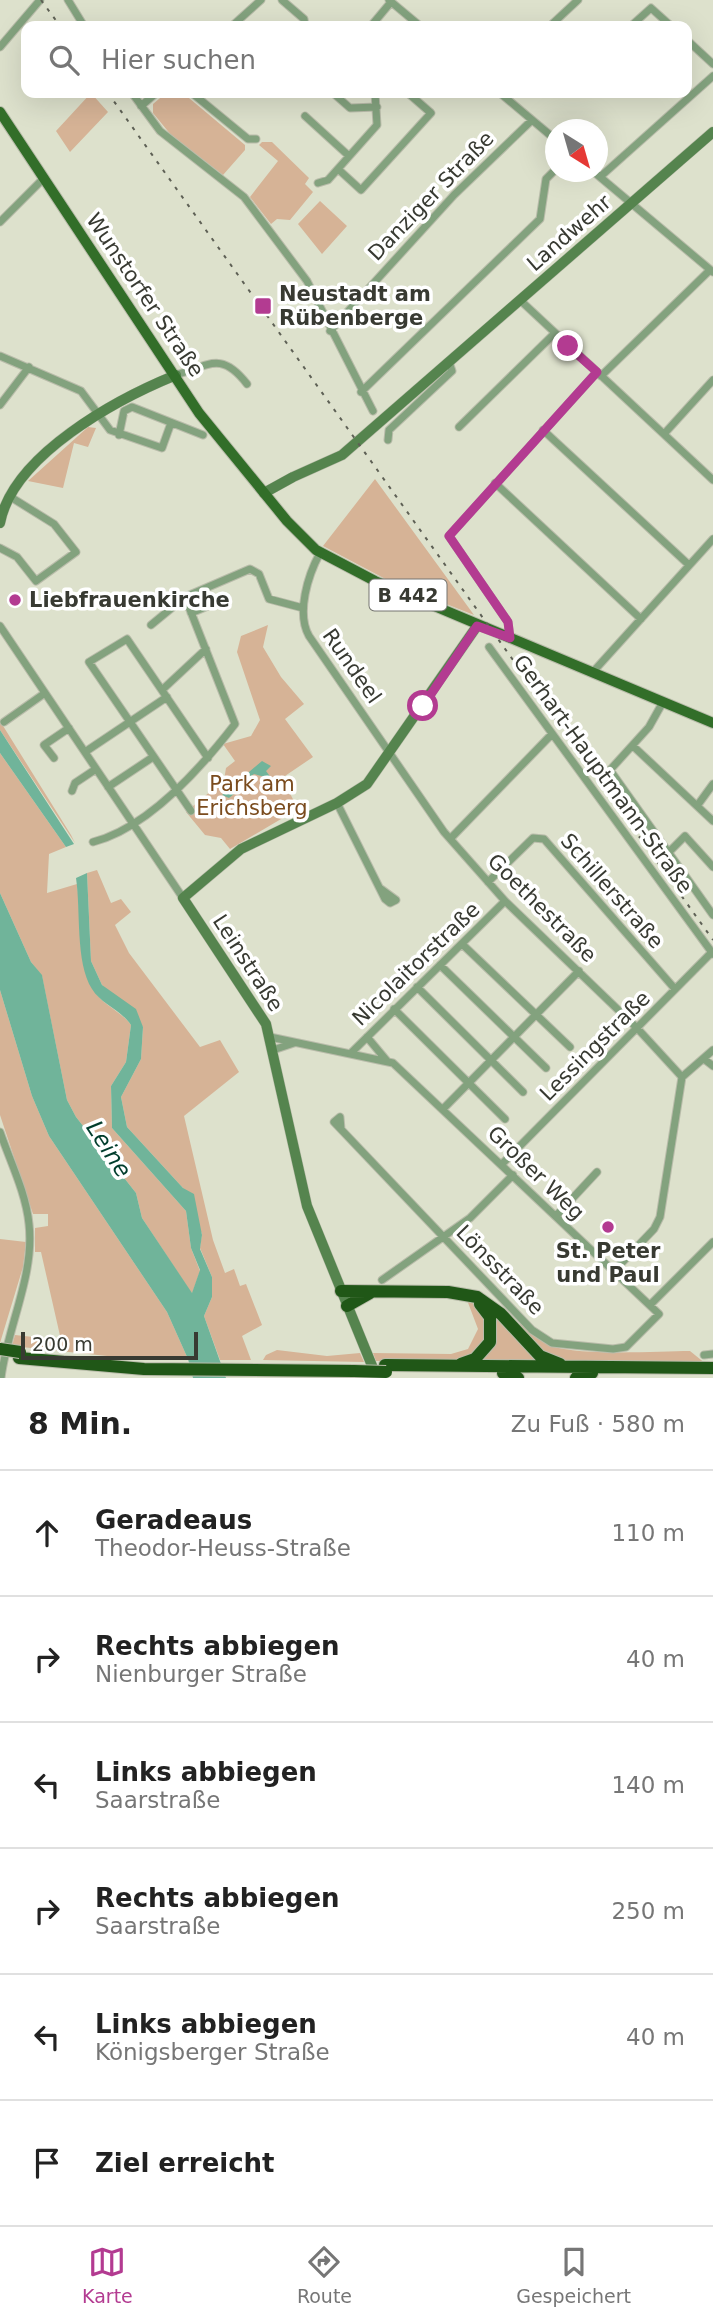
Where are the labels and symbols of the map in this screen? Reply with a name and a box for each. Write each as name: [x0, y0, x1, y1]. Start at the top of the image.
north arrow: [545, 119, 608, 182]
street label: Danziger Straße: [363, 127, 499, 265]
street label: Landwehr: [522, 190, 616, 276]
street label: Wunstorfer Straße: [81, 209, 209, 381]
place label: Neustadt am Rübenberge: [279, 282, 431, 330]
marker: Neustadt am Rübenberge: [253, 296, 273, 316]
route end: [552, 330, 583, 361]
road number: B 442: [370, 580, 446, 610]
place label: Liebfrauenkirche: [29, 588, 230, 612]
marker: Liebfrauenkirche: [7, 592, 23, 608]
street label: Rundeel: [318, 624, 386, 708]
street label: Gerhart-Hauptmann-Straße: [509, 650, 697, 898]
route start: [407, 690, 438, 721]
park label: Park am Erichsberg: [196, 772, 308, 820]
street label: Schillerstraße: [556, 829, 668, 953]
street label: Goethestraße: [483, 849, 601, 967]
street label: Nicolaitorstraße: [348, 897, 484, 1031]
street label: Leinstraße: [208, 910, 288, 1016]
street label: Lessingstraße: [535, 986, 655, 1106]
water label: Leine: [81, 1116, 137, 1182]
street label: Großer Weg: [483, 1121, 589, 1225]
marker: St. Peter und Paul: [600, 1219, 616, 1235]
street label: Lönsstraße: [451, 1220, 549, 1320]
place label: St. Peter und Paul: [556, 1239, 661, 1287]
scale bar: [21, 1329, 198, 1361]

